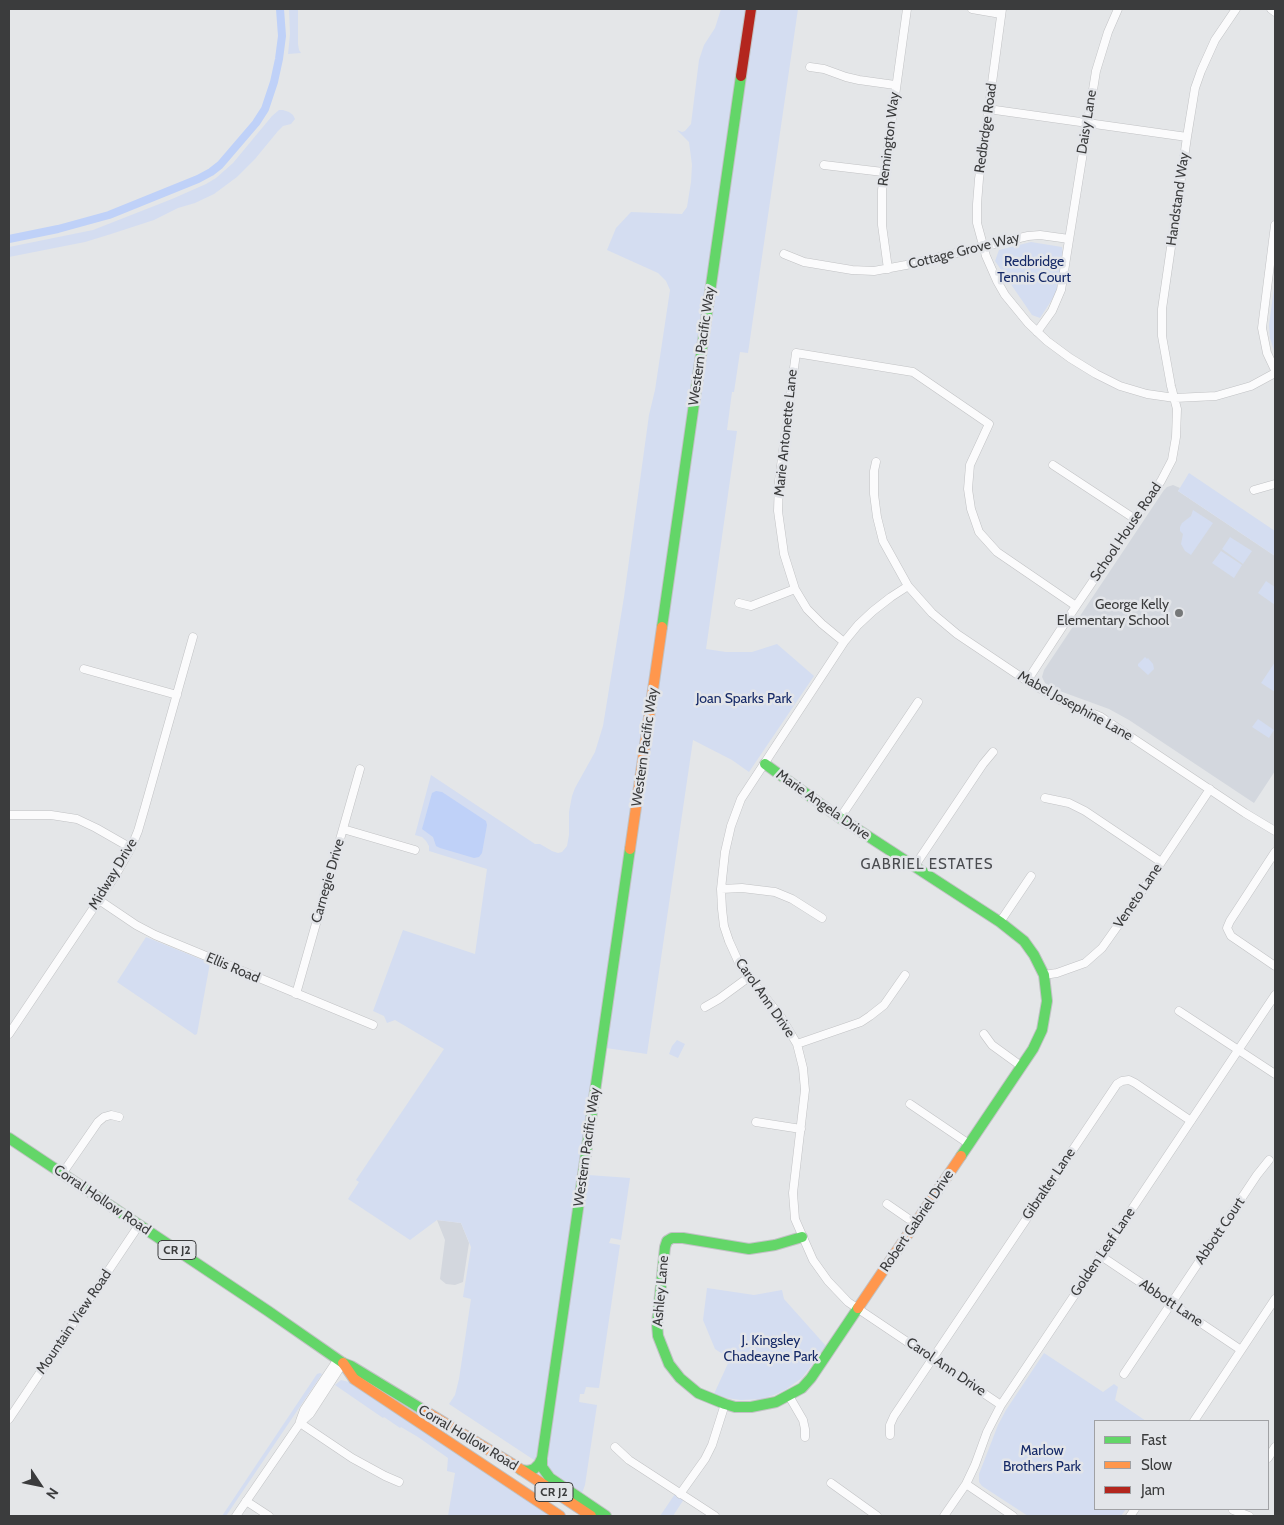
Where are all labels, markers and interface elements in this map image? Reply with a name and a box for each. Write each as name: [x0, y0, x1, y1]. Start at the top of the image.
street label: Redbrdge Road: [971, 82, 1001, 174]
street label: Daisy Lane: [1074, 89, 1100, 155]
street label: Remington Way: [875, 91, 903, 187]
street label: Handstand Way: [1163, 151, 1193, 247]
street label: Cottage Grove Way: [907, 229, 1021, 273]
park label: Redbridge Tennis Court: [997, 254, 1071, 286]
street label: Western Pacific Way: [685, 285, 719, 407]
street label: Marie Antonette Lane: [771, 369, 801, 497]
street label: School House Road: [1087, 480, 1165, 584]
place label: George Kelly Elementary School: [1057, 597, 1169, 630]
marker: George Kelly Elementary School: [1173, 607, 1185, 619]
street label: Mabel Josephine Lane: [1015, 667, 1135, 745]
street label: Western Pacific Way: [628, 686, 662, 808]
park label: Joan Sparks Park: [696, 691, 792, 707]
street label: Marie Angela Drive: [773, 766, 873, 844]
street label: Midway Drive: [85, 835, 141, 913]
street label: Carnegie Drive: [308, 837, 348, 925]
district label: GABRIEL ESTATES: [859, 856, 995, 874]
street label: Veneto Lane: [1110, 861, 1166, 931]
street label: Ellis Road: [204, 949, 262, 987]
street label: Carol Ann Drive: [732, 955, 798, 1041]
street label: Western Pacific Way: [570, 1086, 604, 1208]
street label: Gibralter Lane: [1019, 1145, 1079, 1223]
street label: Corral Hollow Road: [50, 1161, 154, 1239]
street label: Robert Gabriel Drive: [877, 1167, 957, 1275]
street label: Abbott Court: [1192, 1194, 1248, 1268]
street label: Golden Leaf Lane: [1067, 1204, 1139, 1300]
road number: CR J2: [158, 1240, 196, 1260]
street label: Ashley Lane: [650, 1255, 672, 1327]
street label: Mountain View Road: [33, 1267, 115, 1377]
street label: Abbott Lane: [1136, 1276, 1206, 1330]
park label: J. Kingsley Chadeayne Park: [724, 1333, 818, 1365]
street label: Carol Ann Drive: [903, 1334, 989, 1400]
street label: Corral Hollow Road: [415, 1402, 521, 1474]
legend: [1094, 1420, 1269, 1510]
text: Fast: [1141, 1431, 1166, 1449]
park label: Marlow Brothers Park: [1003, 1443, 1081, 1475]
text: Slow: [1141, 1456, 1172, 1474]
north arrow: [15, 1460, 65, 1510]
text: Jam: [1141, 1481, 1165, 1499]
road number: CR J2: [535, 1482, 573, 1501]
text: N: [42, 1484, 63, 1503]

